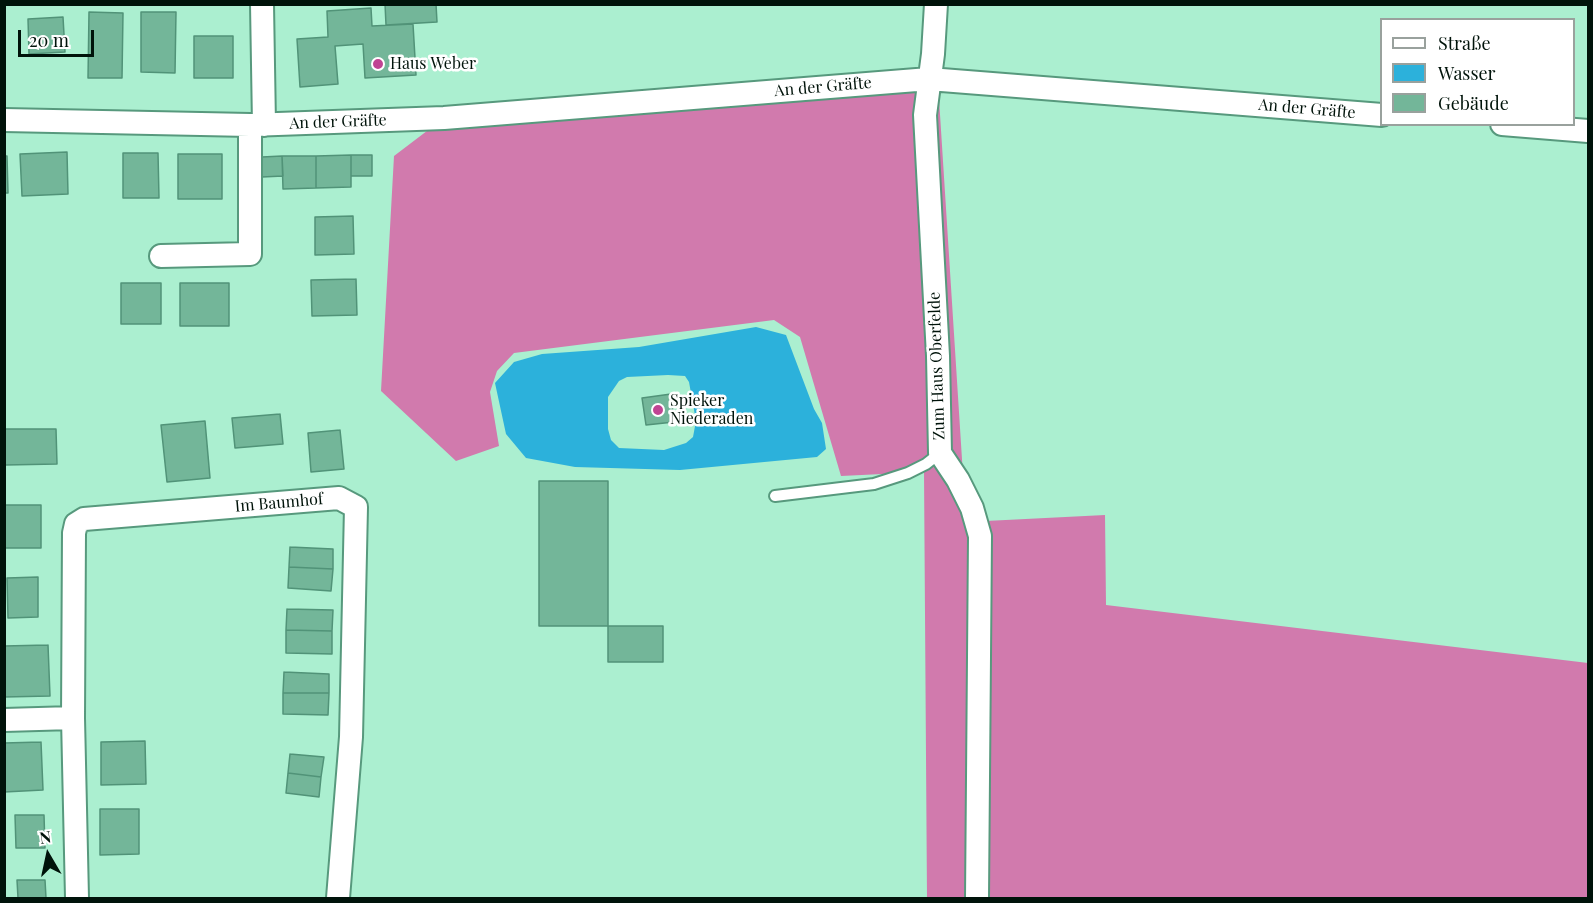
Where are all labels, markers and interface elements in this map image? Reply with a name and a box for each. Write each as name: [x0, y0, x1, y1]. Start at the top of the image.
scale bar: [21, 18, 98, 56]
legend: [1380, 18, 1575, 126]
text: 20 m: [29, 28, 69, 52]
text: Straße: [1438, 31, 1491, 55]
place label: Haus Weber: [390, 54, 476, 74]
marker: Haus Weber: [371, 57, 385, 71]
text: Wasser: [1438, 61, 1496, 85]
street label: An der Gräfte: [774, 73, 872, 101]
text: Gebäude: [1438, 91, 1509, 115]
street label: An der Gräfte: [1258, 95, 1356, 123]
street label: An der Gräfte: [289, 111, 387, 133]
street label: Zum Haus Oberfelde: [925, 292, 949, 440]
place label: Spieker Niederaden: [670, 391, 753, 429]
marker: Spieker Niederaden: [651, 403, 665, 417]
street label: Im Baumhof: [234, 490, 324, 516]
north arrow: [18, 825, 78, 885]
text: N: [38, 825, 52, 848]

